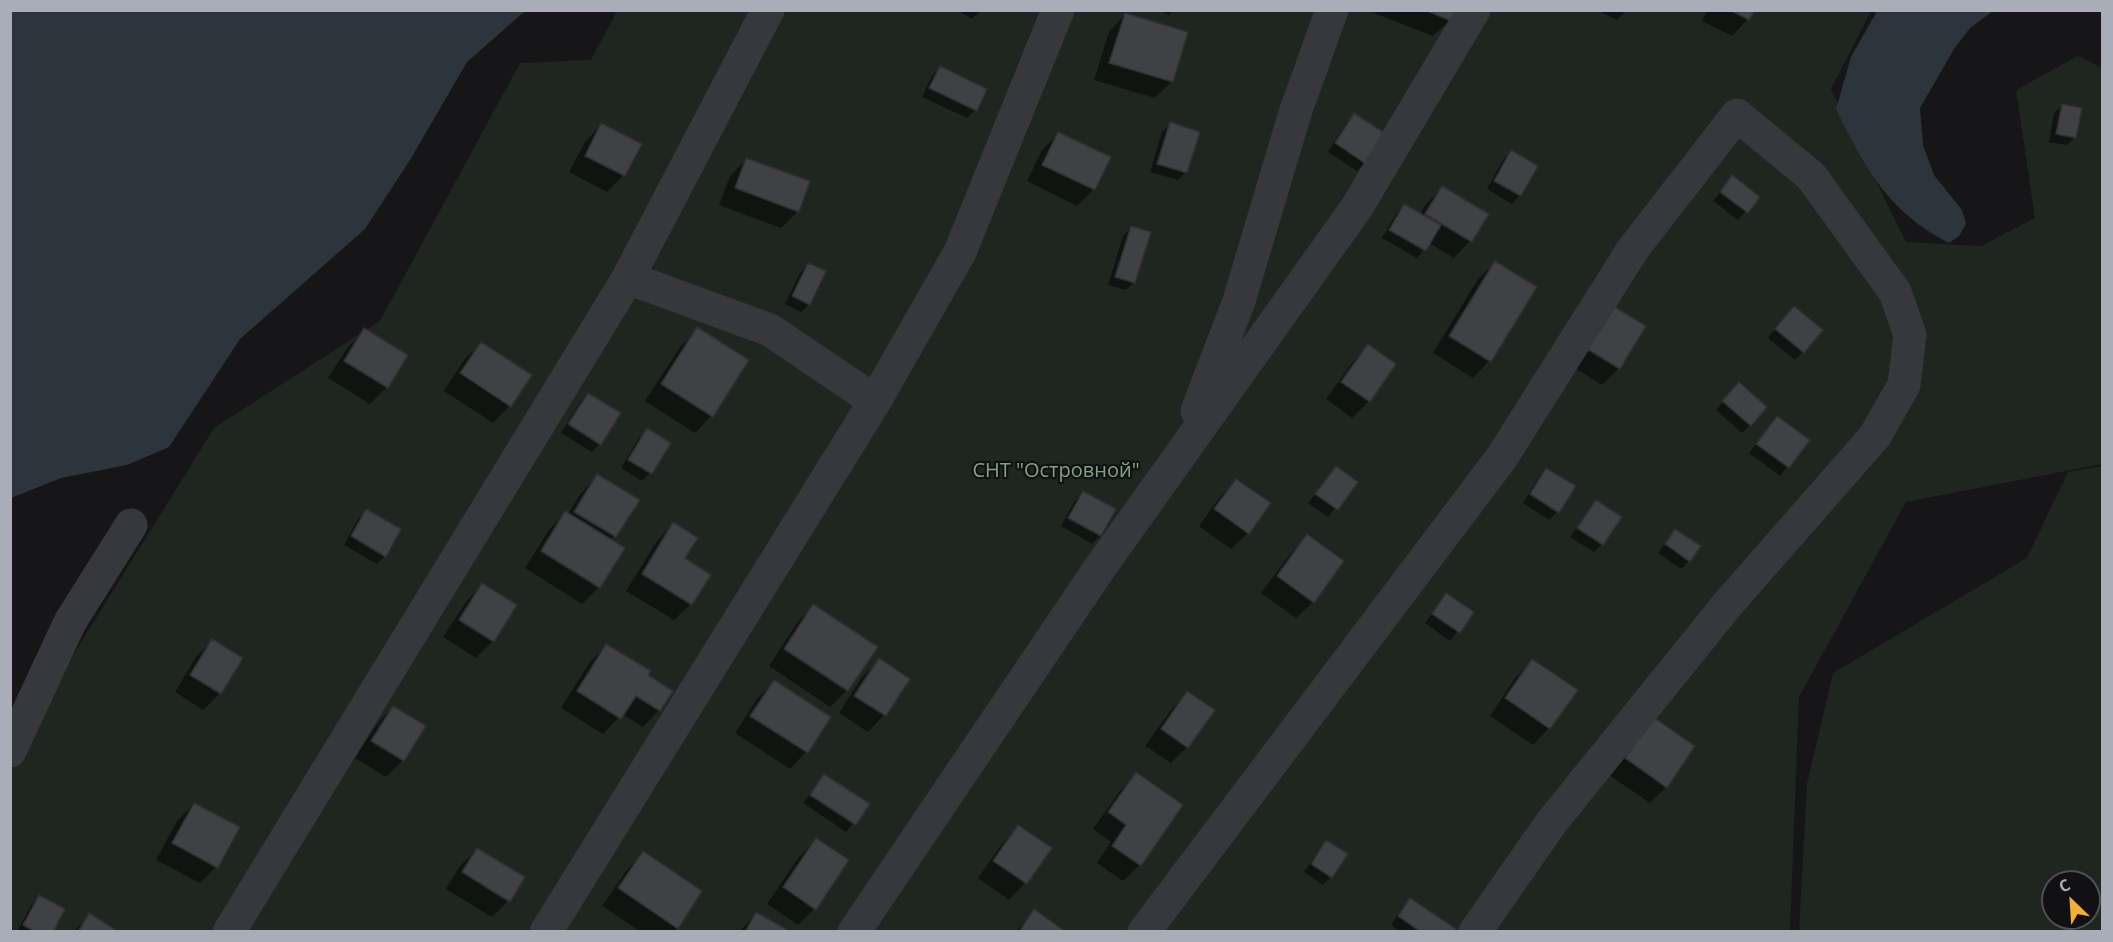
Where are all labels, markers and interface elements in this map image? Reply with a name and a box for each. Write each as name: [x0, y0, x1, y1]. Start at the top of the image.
park label: СНТ "Островной": [972, 459, 1140, 483]
north arrow: [2041, 870, 2101, 930]
text: С: [2055, 873, 2074, 898]

